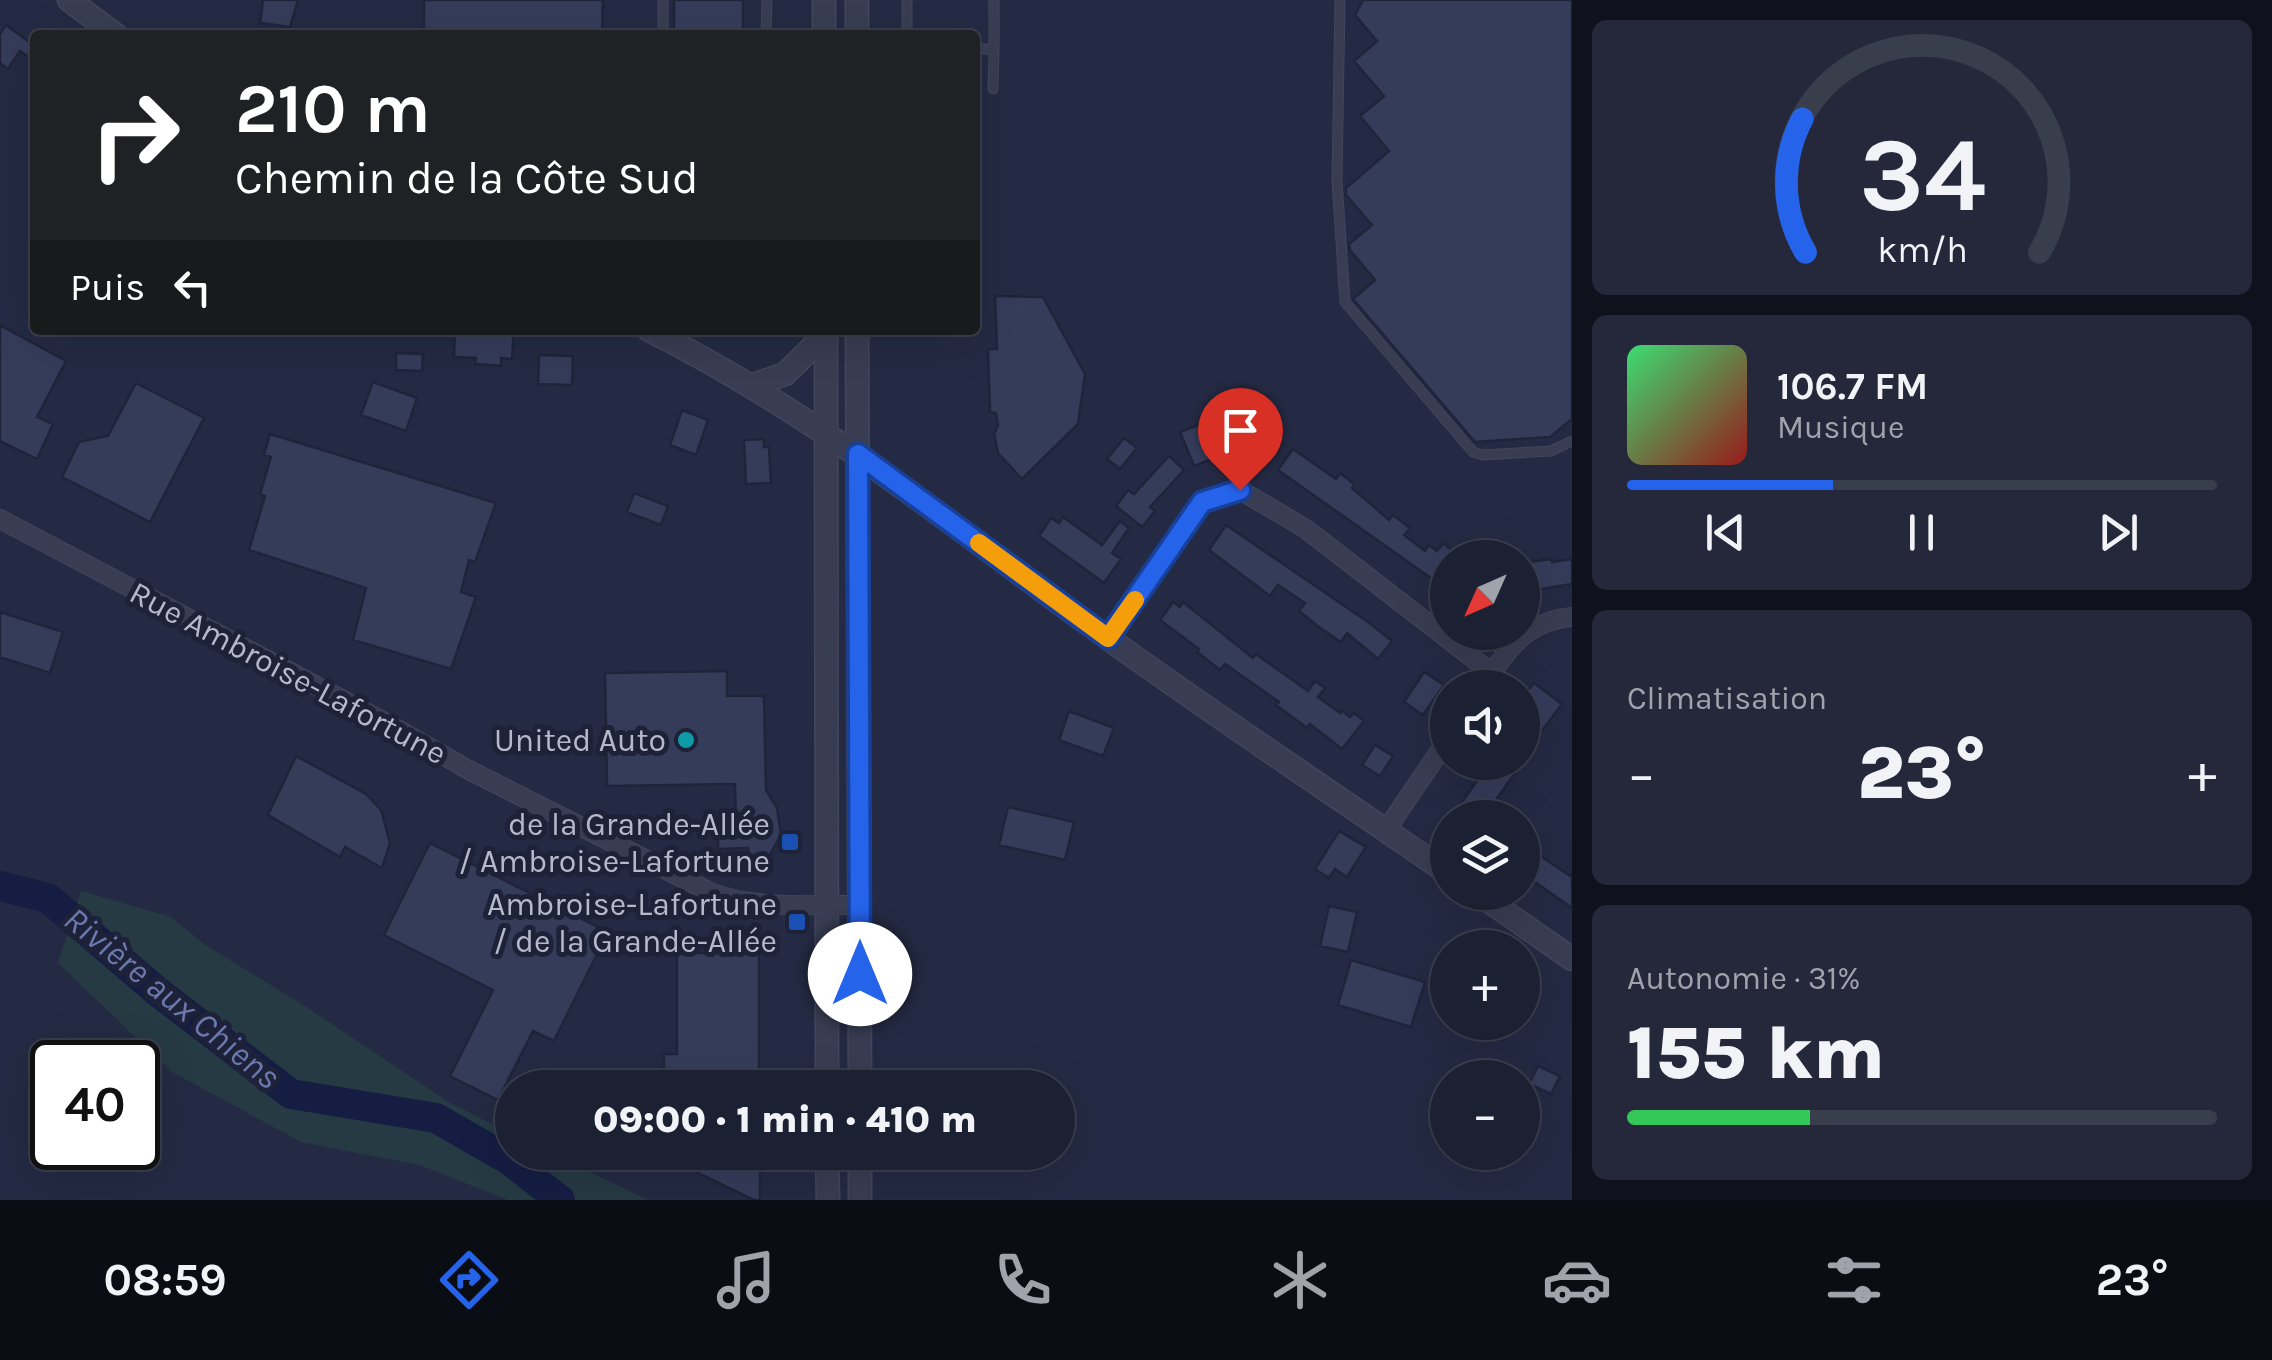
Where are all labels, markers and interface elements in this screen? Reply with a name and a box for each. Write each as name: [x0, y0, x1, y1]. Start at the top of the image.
text: 210 m: [235, 68, 431, 150]
icon: right: [70, 70, 200, 200]
text: 34: [1859, 115, 1985, 236]
text: Chemin de la Côte Sud: [235, 152, 699, 204]
text: km/h: [1877, 229, 1967, 271]
icon: left: [165, 260, 220, 315]
text: Puis: [70, 265, 145, 310]
text: 106.7 FM: [1777, 364, 1928, 409]
pin: [1198, 388, 1283, 491]
icon: arrive: [1213, 403, 1268, 458]
text: Musique: [1777, 409, 1904, 446]
icon: previous: [1698, 505, 1753, 560]
icon: pause: [1894, 505, 1949, 560]
icon: next: [2091, 505, 2146, 560]
north arrow: [1430, 540, 1540, 650]
map controls: [1430, 540, 1540, 1170]
street label: Rue Ambroise-Lafortune: [123, 574, 453, 772]
button: sound: [1430, 670, 1540, 780]
text: Climatisation: [1627, 680, 1827, 717]
place label: United Auto: [494, 722, 666, 759]
marker: United Auto: [675, 729, 697, 751]
text: 23°: [1857, 729, 1987, 817]
text: −: [1627, 742, 1656, 806]
text: +: [2188, 742, 2217, 806]
button: layers: [1430, 800, 1540, 910]
place label: de la Grande-Allée / Ambroise-Lafortune: [459, 806, 770, 880]
marker: de la Grande-Allée / Ambroise-Lafortune: [779, 831, 801, 853]
place label: Ambroise-Lafortune / de la Grande-Allée: [487, 886, 777, 960]
water label: Rivière aux Chiens: [56, 898, 288, 1098]
marker: Ambroise-Lafortune / de la Grande-Allée: [786, 911, 808, 933]
position arrow: [808, 922, 912, 1026]
button: +: [1430, 930, 1540, 1040]
text: Autonomie · 31%: [1627, 960, 1861, 997]
text: 155 km: [1627, 1009, 1885, 1097]
speed limit sign: 40: [30, 1040, 160, 1170]
button: −: [1430, 1060, 1540, 1170]
text: 09:00 · 1 min · 410 m: [593, 1097, 977, 1142]
icon: directions: [434, 1245, 504, 1315]
icon: music: [711, 1245, 781, 1315]
icon: phone: [988, 1245, 1058, 1315]
icon: climate: [1265, 1245, 1335, 1315]
icon: car: [1542, 1245, 1612, 1315]
icon: filters: [1819, 1245, 1889, 1315]
text: 08:59: [103, 1254, 227, 1306]
text: 23°: [2096, 1254, 2168, 1306]

